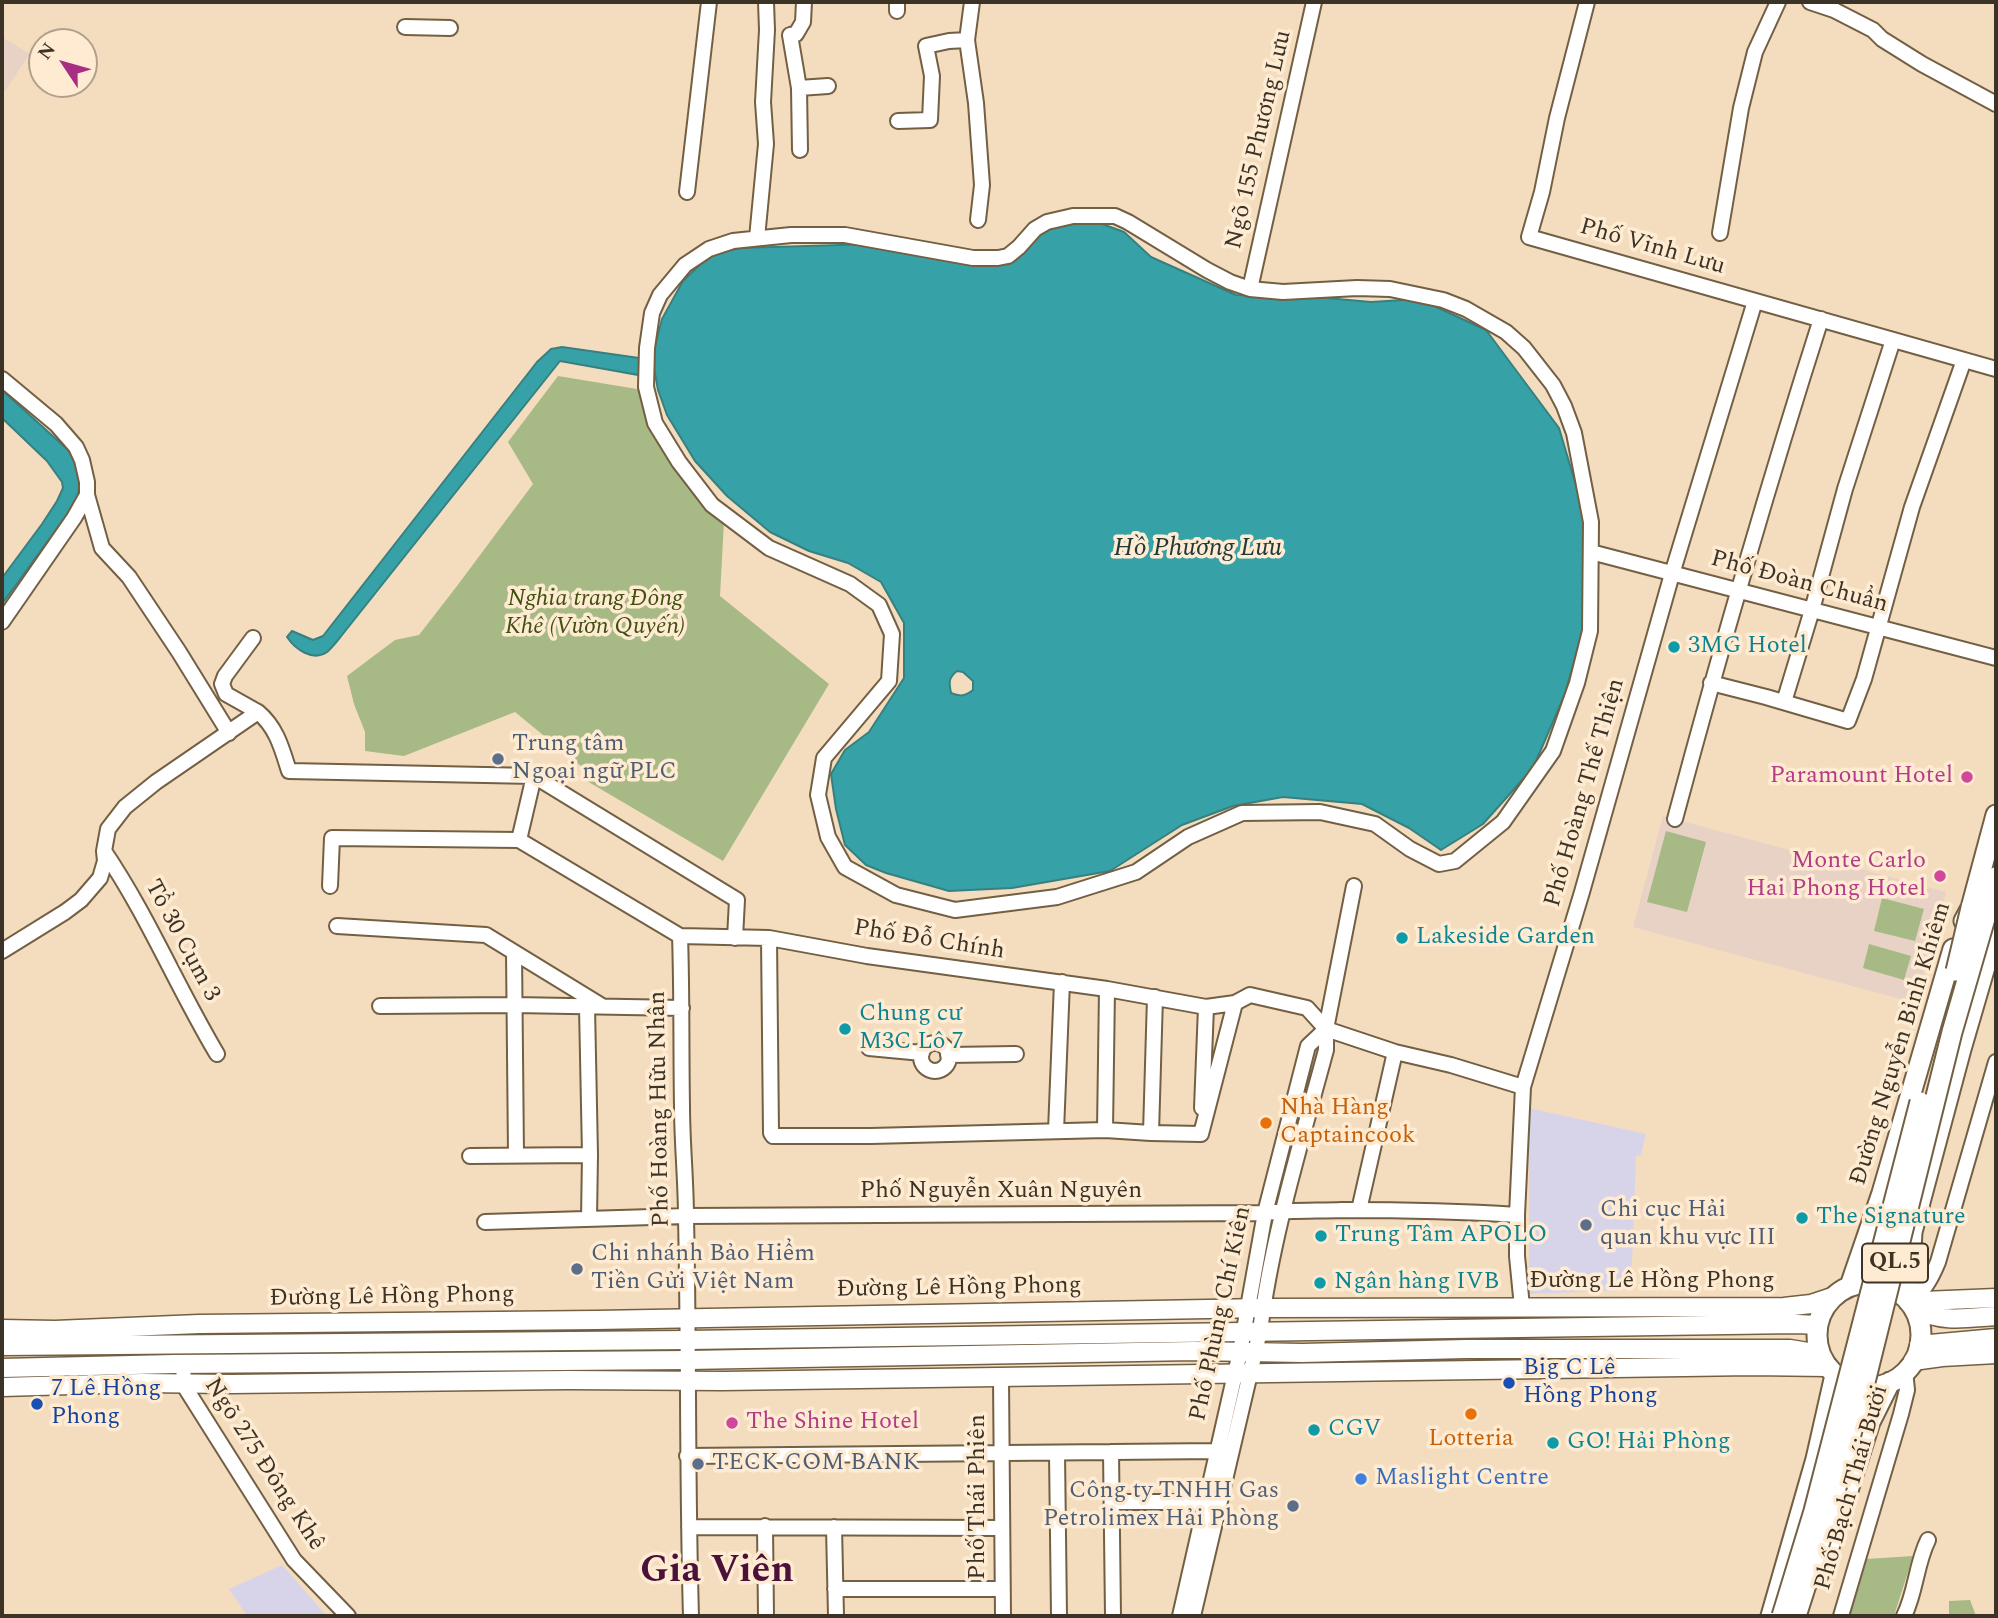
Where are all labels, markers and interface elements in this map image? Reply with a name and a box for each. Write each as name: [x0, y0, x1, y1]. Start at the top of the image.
north arrow: [28, 28, 98, 98]
street label: Ngõ 155 Phương Lưu: [1221, 28, 1299, 252]
text: N: [31, 37, 64, 66]
street label: Phố Vĩnh Lưu: [1576, 214, 1728, 282]
water label: Hồ Phương Lưu: [1114, 534, 1282, 566]
street label: Phố Đoàn Chuẩn: [1707, 546, 1891, 620]
park label: Nghia trang Đông Khê (Vườn Quyến): [505, 586, 685, 642]
place label: 3MG Hotel: [1688, 633, 1807, 661]
marker: 3MG Hotel: [1666, 639, 1682, 655]
street label: Phố Hoàng Thế Thiện: [1540, 675, 1632, 911]
place label: Trung tâm Ngoại ngữ PLC: [512, 731, 677, 787]
marker: Trung tâm Ngoại ngữ PLC: [490, 751, 506, 767]
place label: Paramount Hotel: [1770, 763, 1953, 791]
marker: Paramount Hotel: [1959, 769, 1975, 785]
place label: Monte Carlo Hai Phong Hotel: [1747, 848, 1926, 904]
marker: Monte Carlo Hai Phong Hotel: [1932, 868, 1948, 884]
street label: Tổ 30 Cụm 3: [137, 875, 225, 1007]
street label: Đường Nguyễn Bỉnh Khiêm: [1845, 899, 1959, 1189]
street label: Phố Đỗ Chính: [851, 915, 1007, 967]
place label: Lakeside Garden: [1416, 924, 1595, 952]
marker: Lakeside Garden: [1394, 930, 1410, 946]
street label: Phố Hoàng Hữu Nhân: [645, 990, 677, 1228]
place label: Chung cư M3C Lô 7: [859, 1001, 964, 1057]
marker: Chung cư M3C Lô 7: [837, 1021, 853, 1037]
place label: Nhà Hàng Captaincook: [1280, 1095, 1415, 1151]
marker: Nhà Hàng Captaincook: [1258, 1115, 1274, 1131]
street label: Phố Nguyễn Xuân Nguyên: [860, 1178, 1142, 1206]
place label: Chi cục Hải quan khu vực III: [1600, 1197, 1776, 1253]
street label: Phố Phùng Chí Kiên: [1185, 1204, 1259, 1424]
place label: The Signature: [1816, 1204, 1966, 1232]
marker: The Signature: [1794, 1210, 1810, 1226]
marker: Chi cục Hải quan khu vực III: [1578, 1217, 1594, 1233]
place label: Trung Tâm APOLO: [1335, 1222, 1547, 1250]
marker: Trung Tâm APOLO: [1313, 1228, 1329, 1244]
place label: Chi nhánh Bảo Hiểm Tiền Gửi Việt Nam: [591, 1241, 815, 1297]
road number: QL.5: [1862, 1244, 1928, 1282]
marker: Chi nhánh Bảo Hiểm Tiền Gửi Việt Nam: [569, 1261, 585, 1277]
street label: Đường Lê Hồng Phong: [1529, 1268, 1775, 1296]
place label: Ngân hàng IVB: [1334, 1269, 1499, 1297]
street label: Đường Lê Hồng Phong: [836, 1272, 1082, 1306]
marker: Ngân hàng IVB: [1312, 1275, 1328, 1291]
street label: Đường Lê Hồng Phong: [269, 1281, 515, 1315]
place label: Big C Lê Hồng Phong: [1523, 1355, 1658, 1411]
street label: Ngõ 275 Đông Khê: [196, 1373, 330, 1557]
marker: Big C Lê Hồng Phong: [1501, 1375, 1517, 1391]
place label: 7 Lê Hồng Phong: [51, 1376, 161, 1432]
street label: Phố Bạch Thái Bưởi: [1810, 1382, 1896, 1594]
marker: 7 Lê Hồng Phong: [29, 1396, 45, 1412]
marker: Lotteria: [1463, 1406, 1479, 1422]
place label: The Shine Hotel: [746, 1409, 919, 1437]
street label: Phố Thái Phiên: [965, 1414, 993, 1580]
marker: The Shine Hotel: [724, 1415, 740, 1431]
place label: CGV: [1328, 1416, 1381, 1444]
marker: CGV: [1306, 1422, 1322, 1438]
place label: Lotteria: [1428, 1426, 1514, 1454]
place label: GO! Hải Phòng: [1567, 1429, 1731, 1457]
marker: GO! Hải Phòng: [1545, 1435, 1561, 1451]
place label: TECK COM BANK: [712, 1450, 920, 1478]
marker: TECK COM BANK: [690, 1456, 706, 1472]
place label: Maslight Centre: [1375, 1465, 1549, 1493]
marker: Maslight Centre: [1353, 1471, 1369, 1487]
place label: Công ty TNHH Gas Petrolimex Hải Phòng: [1043, 1478, 1279, 1534]
marker: Công ty TNHH Gas Petrolimex Hải Phòng: [1285, 1498, 1301, 1514]
district label: Gia Viên: [640, 1551, 794, 1597]

